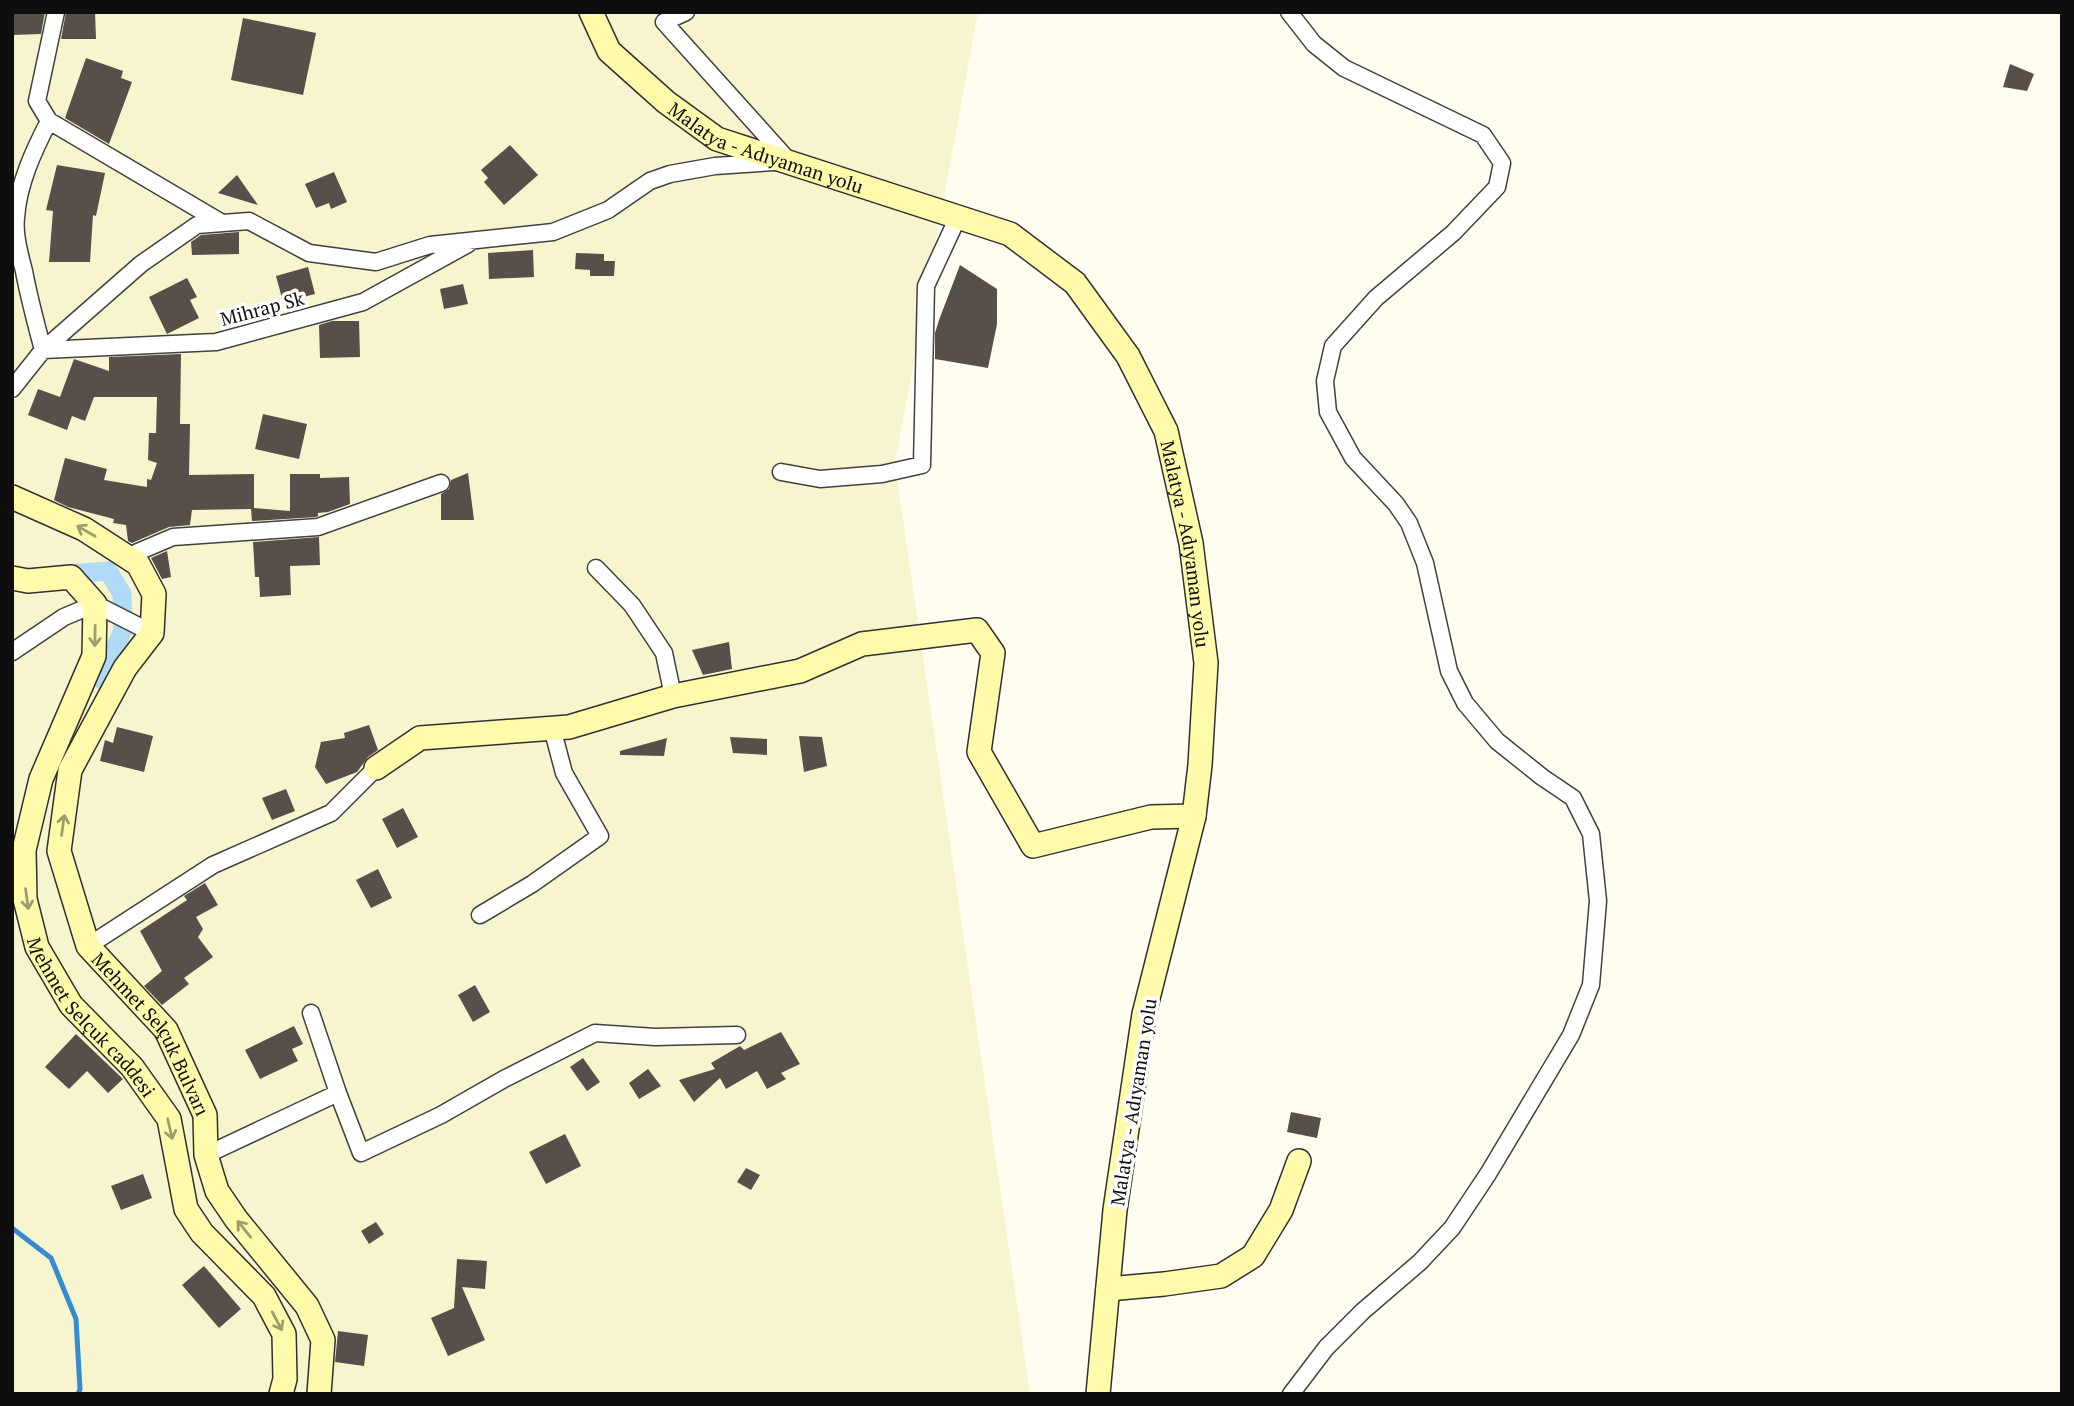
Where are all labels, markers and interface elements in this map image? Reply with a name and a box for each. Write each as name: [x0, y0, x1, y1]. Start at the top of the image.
street label: Malatya - Adıyaman yolu: [664, 96, 867, 198]
street label: Mihrap Sk: [217, 285, 307, 331]
street label: Malatya - Adıyaman yolu: [1156, 438, 1216, 649]
one-way arrow: [77, 524, 97, 538]
one-way arrow: [88, 624, 101, 647]
one-way arrow: [57, 814, 70, 837]
one-way arrow: [20, 887, 33, 910]
street label: Mehmet Selçuk caddesi: [22, 934, 162, 1102]
street label: Mehmet Selçuk Bulvarı: [87, 946, 216, 1119]
street label: Malatya - Adıyaman yolu: [1104, 996, 1162, 1208]
one-way arrow: [164, 1117, 177, 1139]
one-way arrow: [236, 1221, 252, 1239]
one-way arrow: [271, 1310, 284, 1331]

